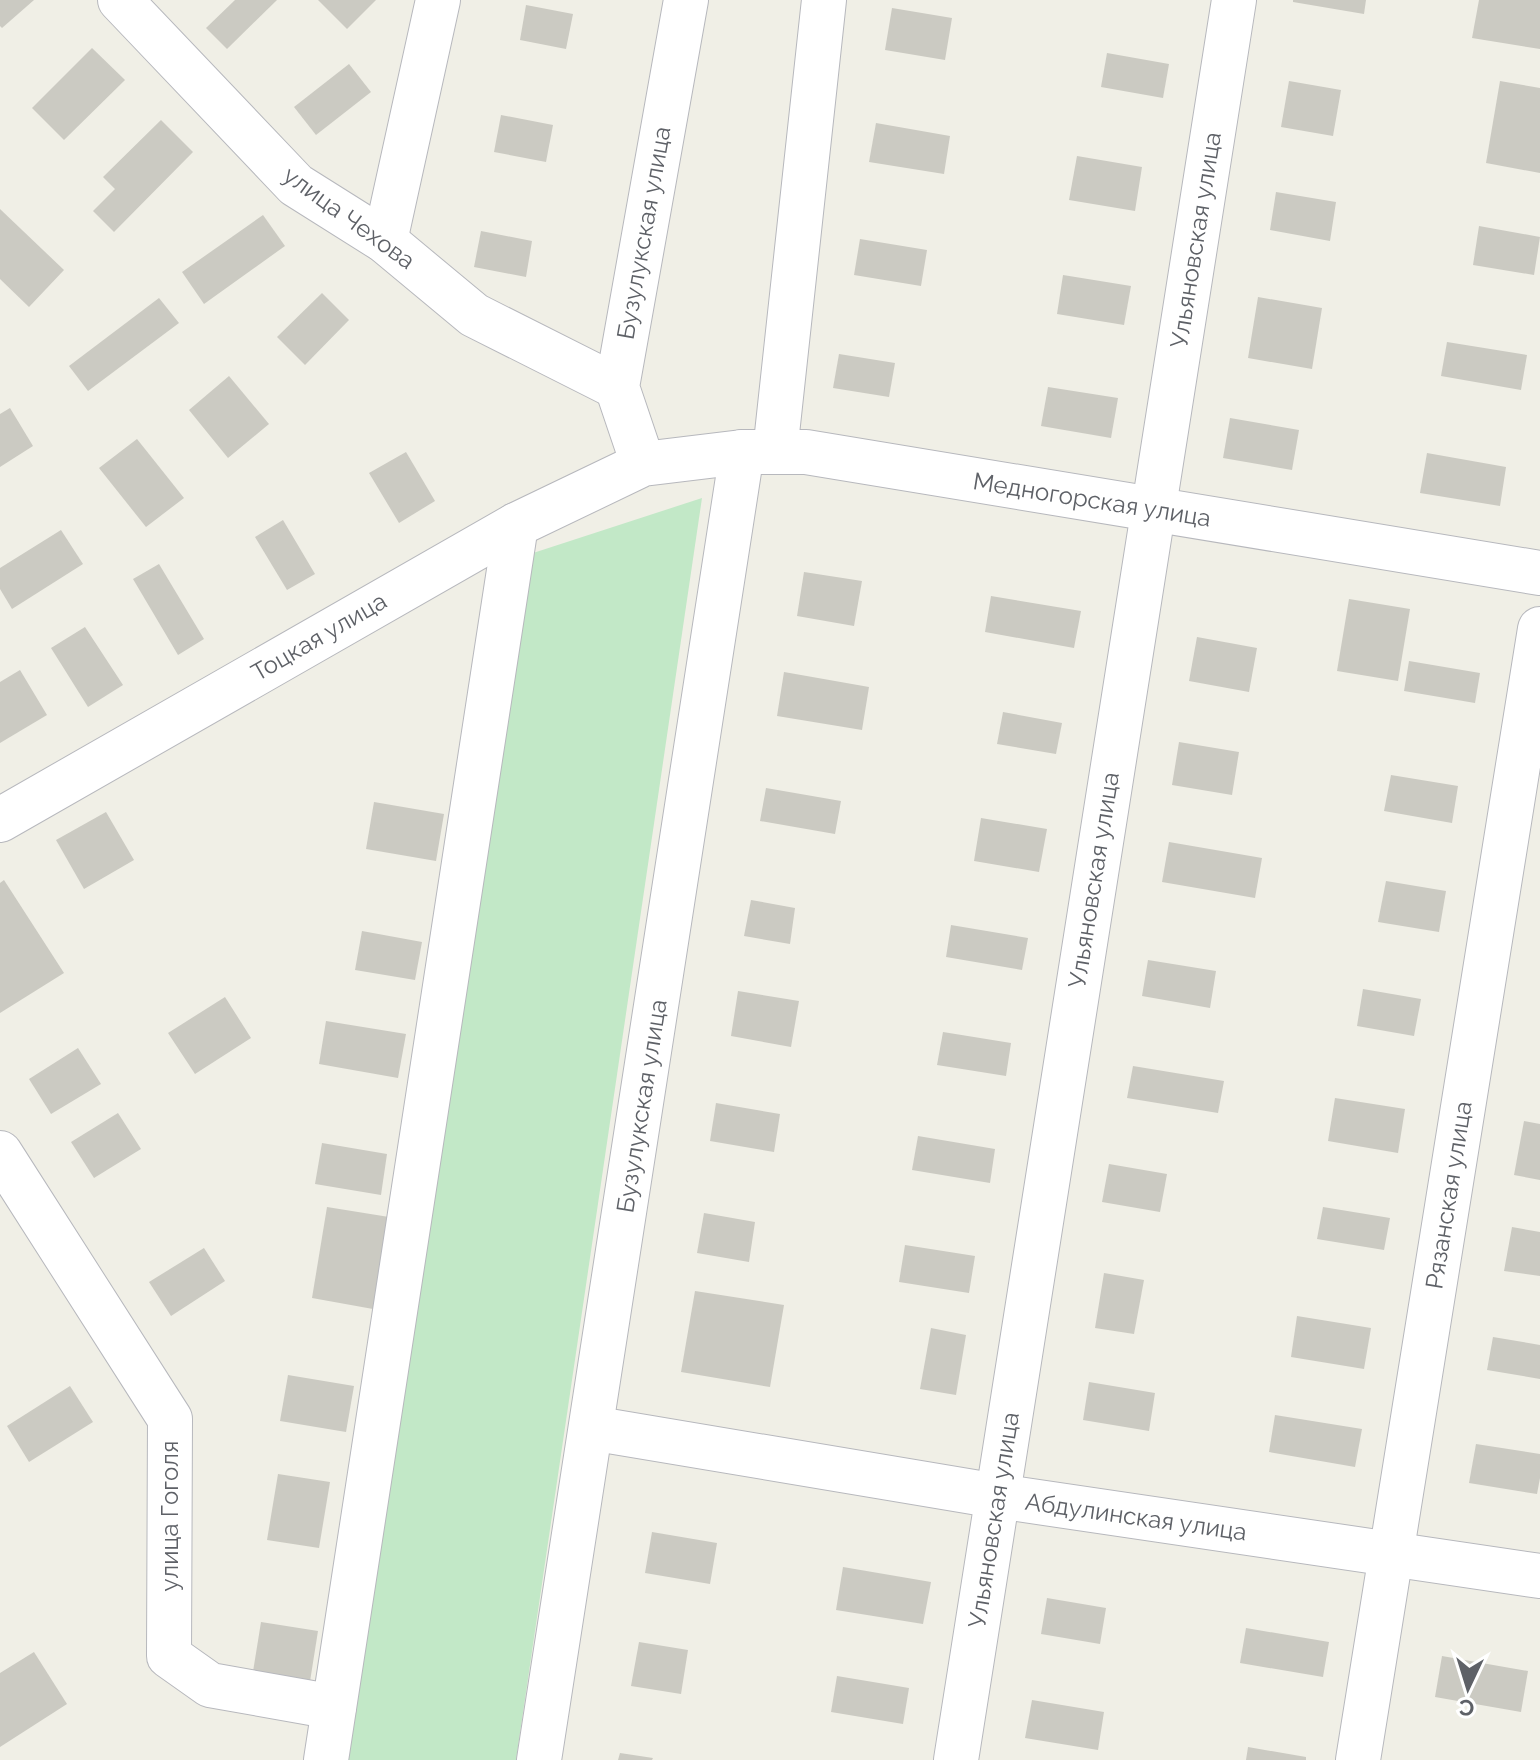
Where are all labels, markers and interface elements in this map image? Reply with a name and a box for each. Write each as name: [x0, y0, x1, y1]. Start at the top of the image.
street label: Бузулукская улица: [611, 124, 677, 342]
street label: Ульяновская улица: [1164, 130, 1227, 350]
street label: улица Чехова: [278, 160, 421, 275]
street label: Медногорская улица: [971, 466, 1213, 533]
street label: Тоцкая улица: [246, 586, 392, 687]
street label: Ульяновская улица: [1062, 770, 1125, 990]
street label: Бузулукская улица: [610, 997, 673, 1215]
street label: Рязанская улица: [1419, 1099, 1478, 1291]
street label: Ульяновская улица: [962, 1410, 1025, 1630]
street label: улица Гоголя: [155, 1441, 184, 1591]
street label: Абдулинская улица: [1023, 1487, 1249, 1546]
north arrow: [1428, 1648, 1508, 1728]
text: С: [1458, 1694, 1475, 1721]

